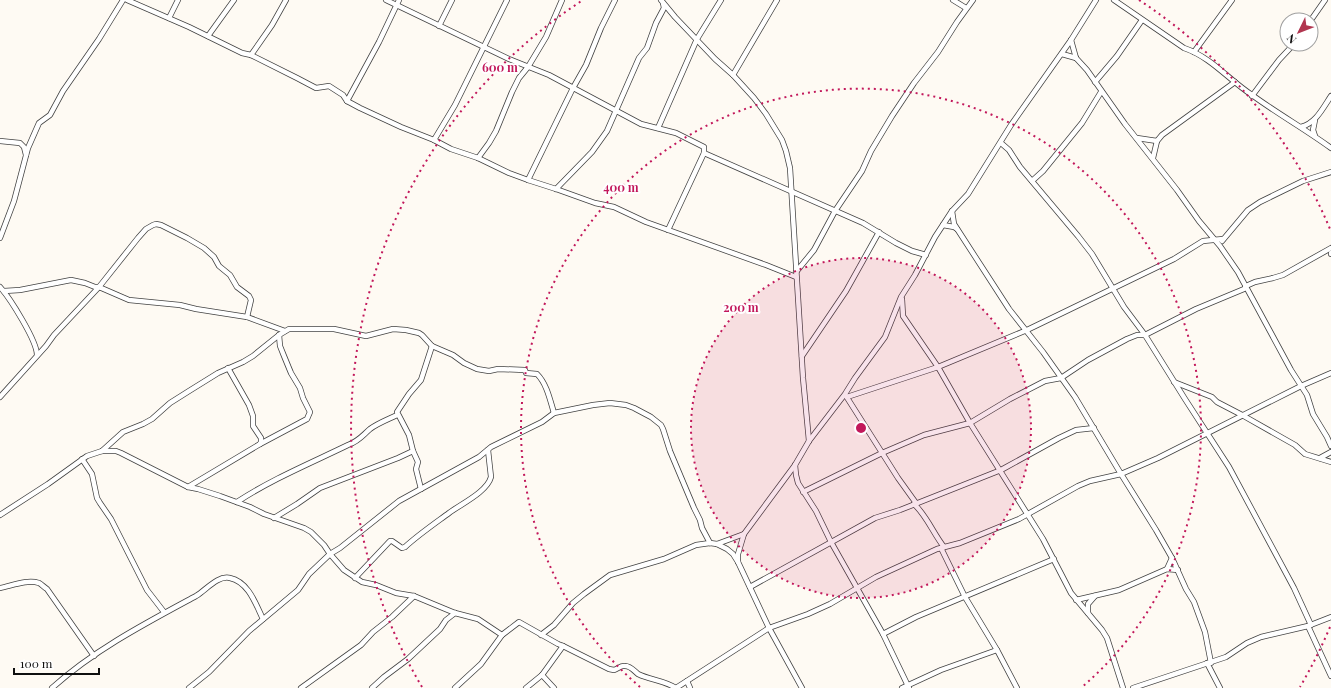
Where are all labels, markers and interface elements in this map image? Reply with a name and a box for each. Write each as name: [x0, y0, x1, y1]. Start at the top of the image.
north arrow: [1279, 12, 1319, 52]
text: N: [1283, 31, 1300, 47]
text: 600 m: [482, 59, 518, 75]
text: 400 m: [603, 179, 639, 195]
text: 200 m: [723, 299, 759, 315]
centre of rings: [854, 421, 868, 435]
scale bar: [14, 650, 99, 676]
text: 100 m: [20, 655, 53, 671]

